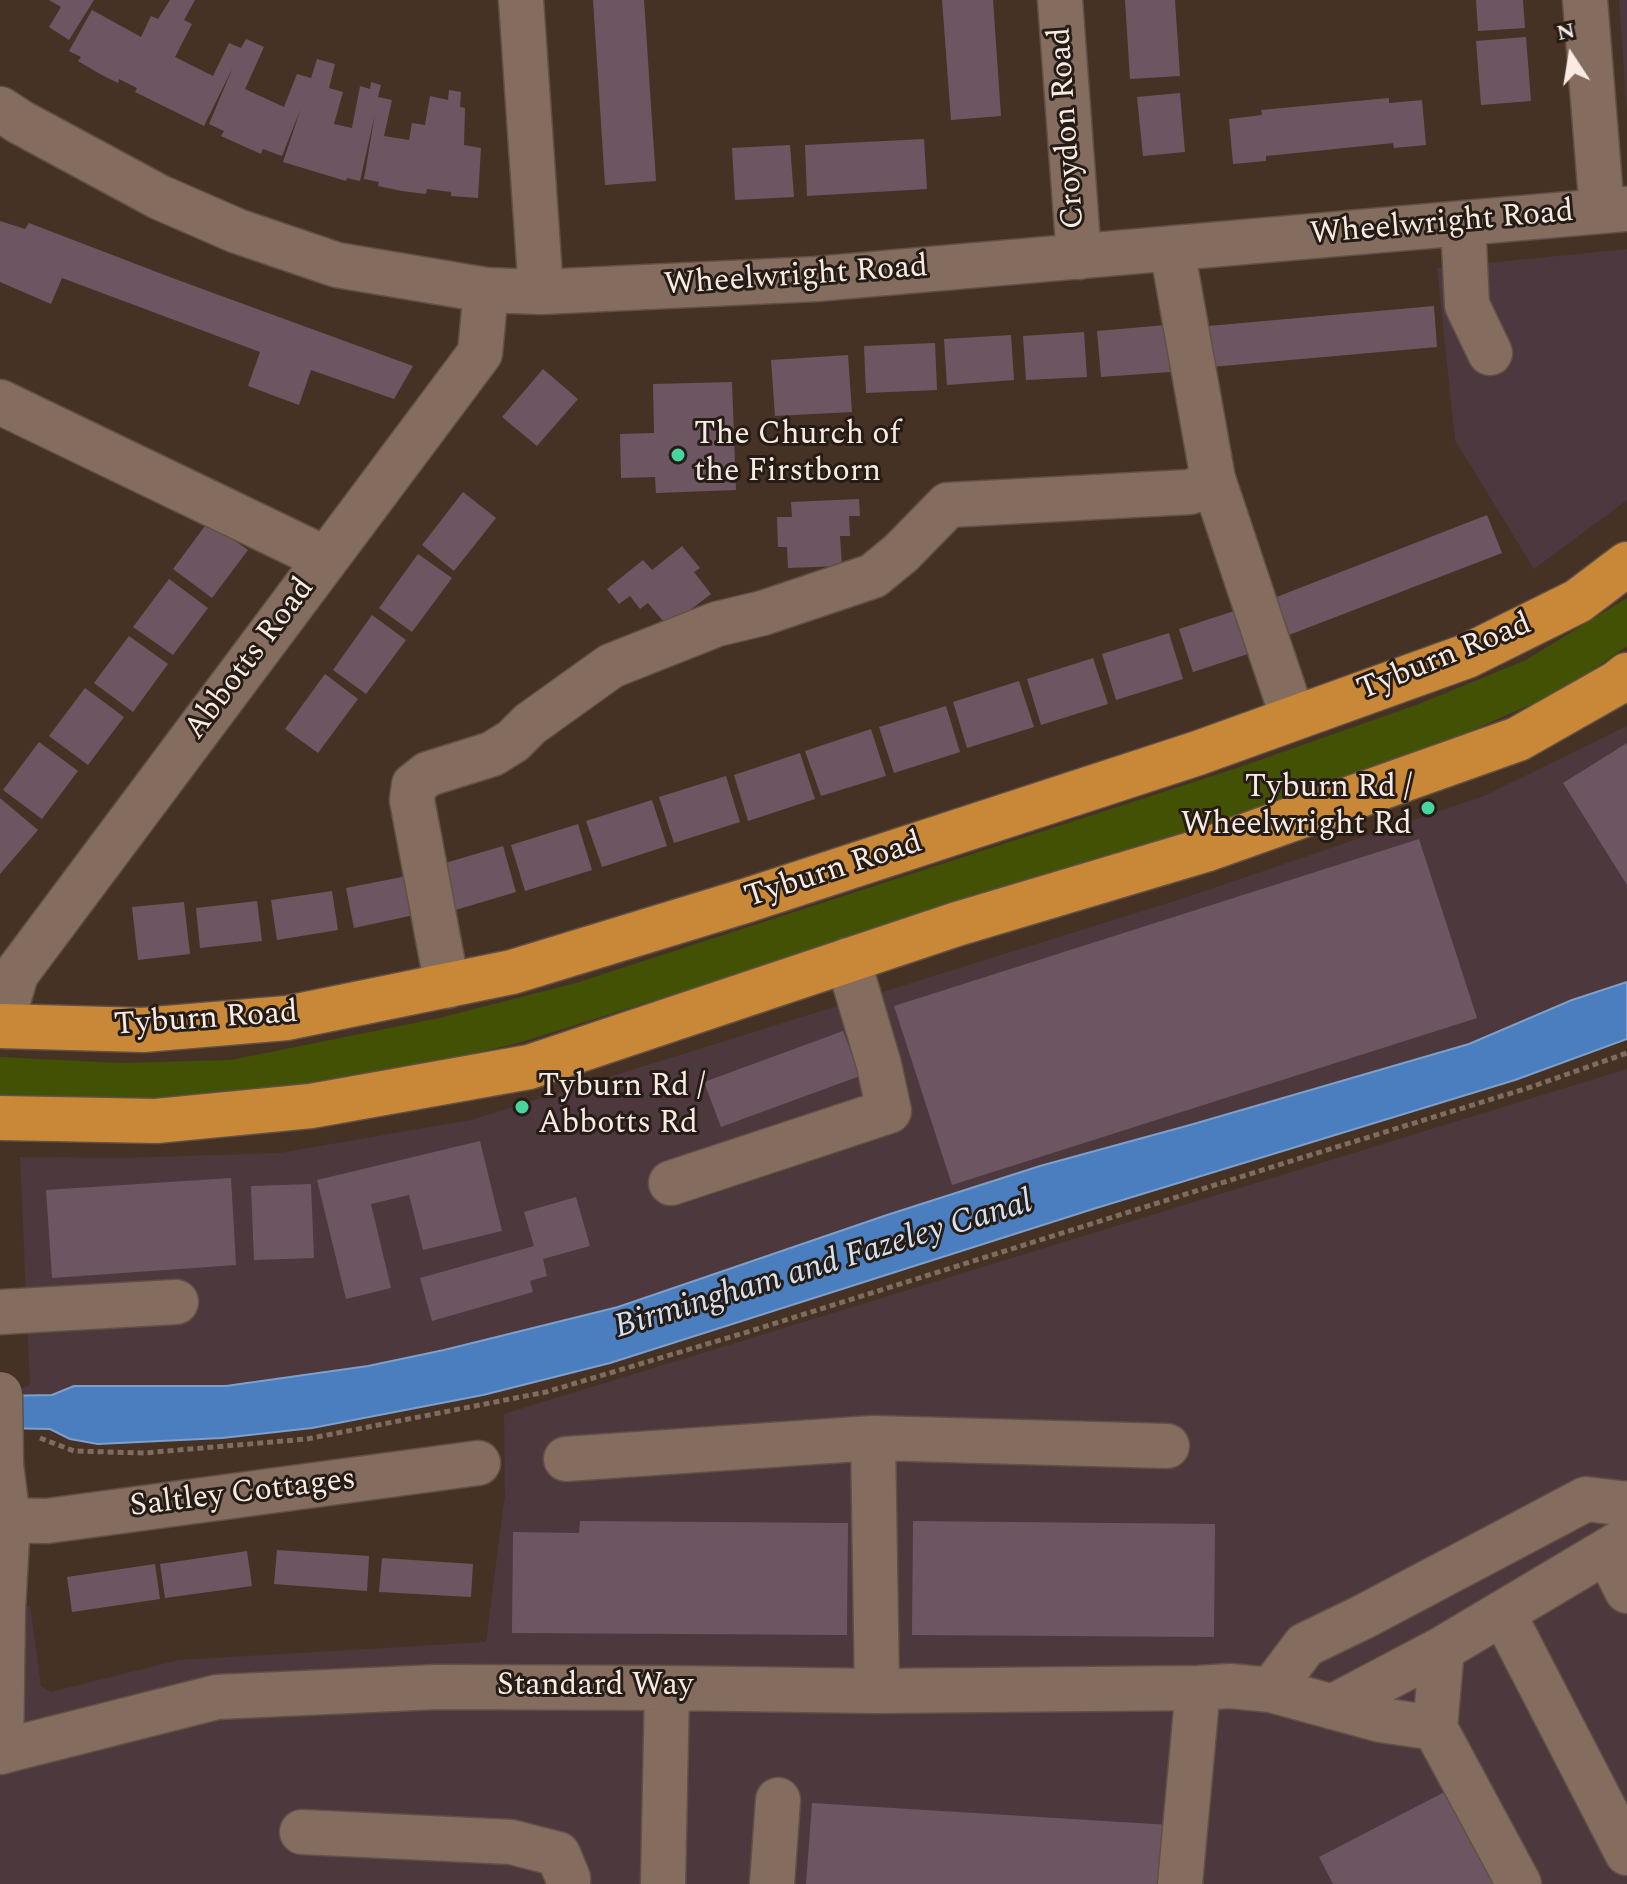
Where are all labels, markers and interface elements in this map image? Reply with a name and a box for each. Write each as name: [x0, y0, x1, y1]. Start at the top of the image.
text: N: [1554, 14, 1578, 50]
north arrow: [1531, 16, 1611, 96]
street label: Croydon Road: [1043, 26, 1095, 230]
street label: Wheelwright Road: [1309, 194, 1575, 256]
street label: Wheelwright Road: [663, 250, 929, 306]
place label: The Church of the Firstborn: [694, 418, 900, 493]
marker: The Church of the Firstborn: [669, 446, 687, 464]
street label: Abbotts Road: [178, 571, 324, 749]
street label: Tyburn Road: [1352, 607, 1538, 711]
place label: Tyburn Rd / Wheelwright Rd: [1181, 771, 1412, 846]
marker: Tyburn Rd / Wheelwright Rd: [1419, 799, 1437, 817]
street label: Tyburn Road: [740, 825, 928, 919]
street label: Tyburn Road: [113, 995, 299, 1047]
place label: Tyburn Rd / Abbotts Rd: [538, 1070, 705, 1145]
marker: Tyburn Rd / Abbotts Rd: [513, 1098, 531, 1116]
water label: Birmingham and Fazeley Canal: [610, 1184, 1038, 1350]
street label: Saltley Cottages: [128, 1462, 358, 1528]
street label: Standard Way: [497, 1669, 693, 1707]

